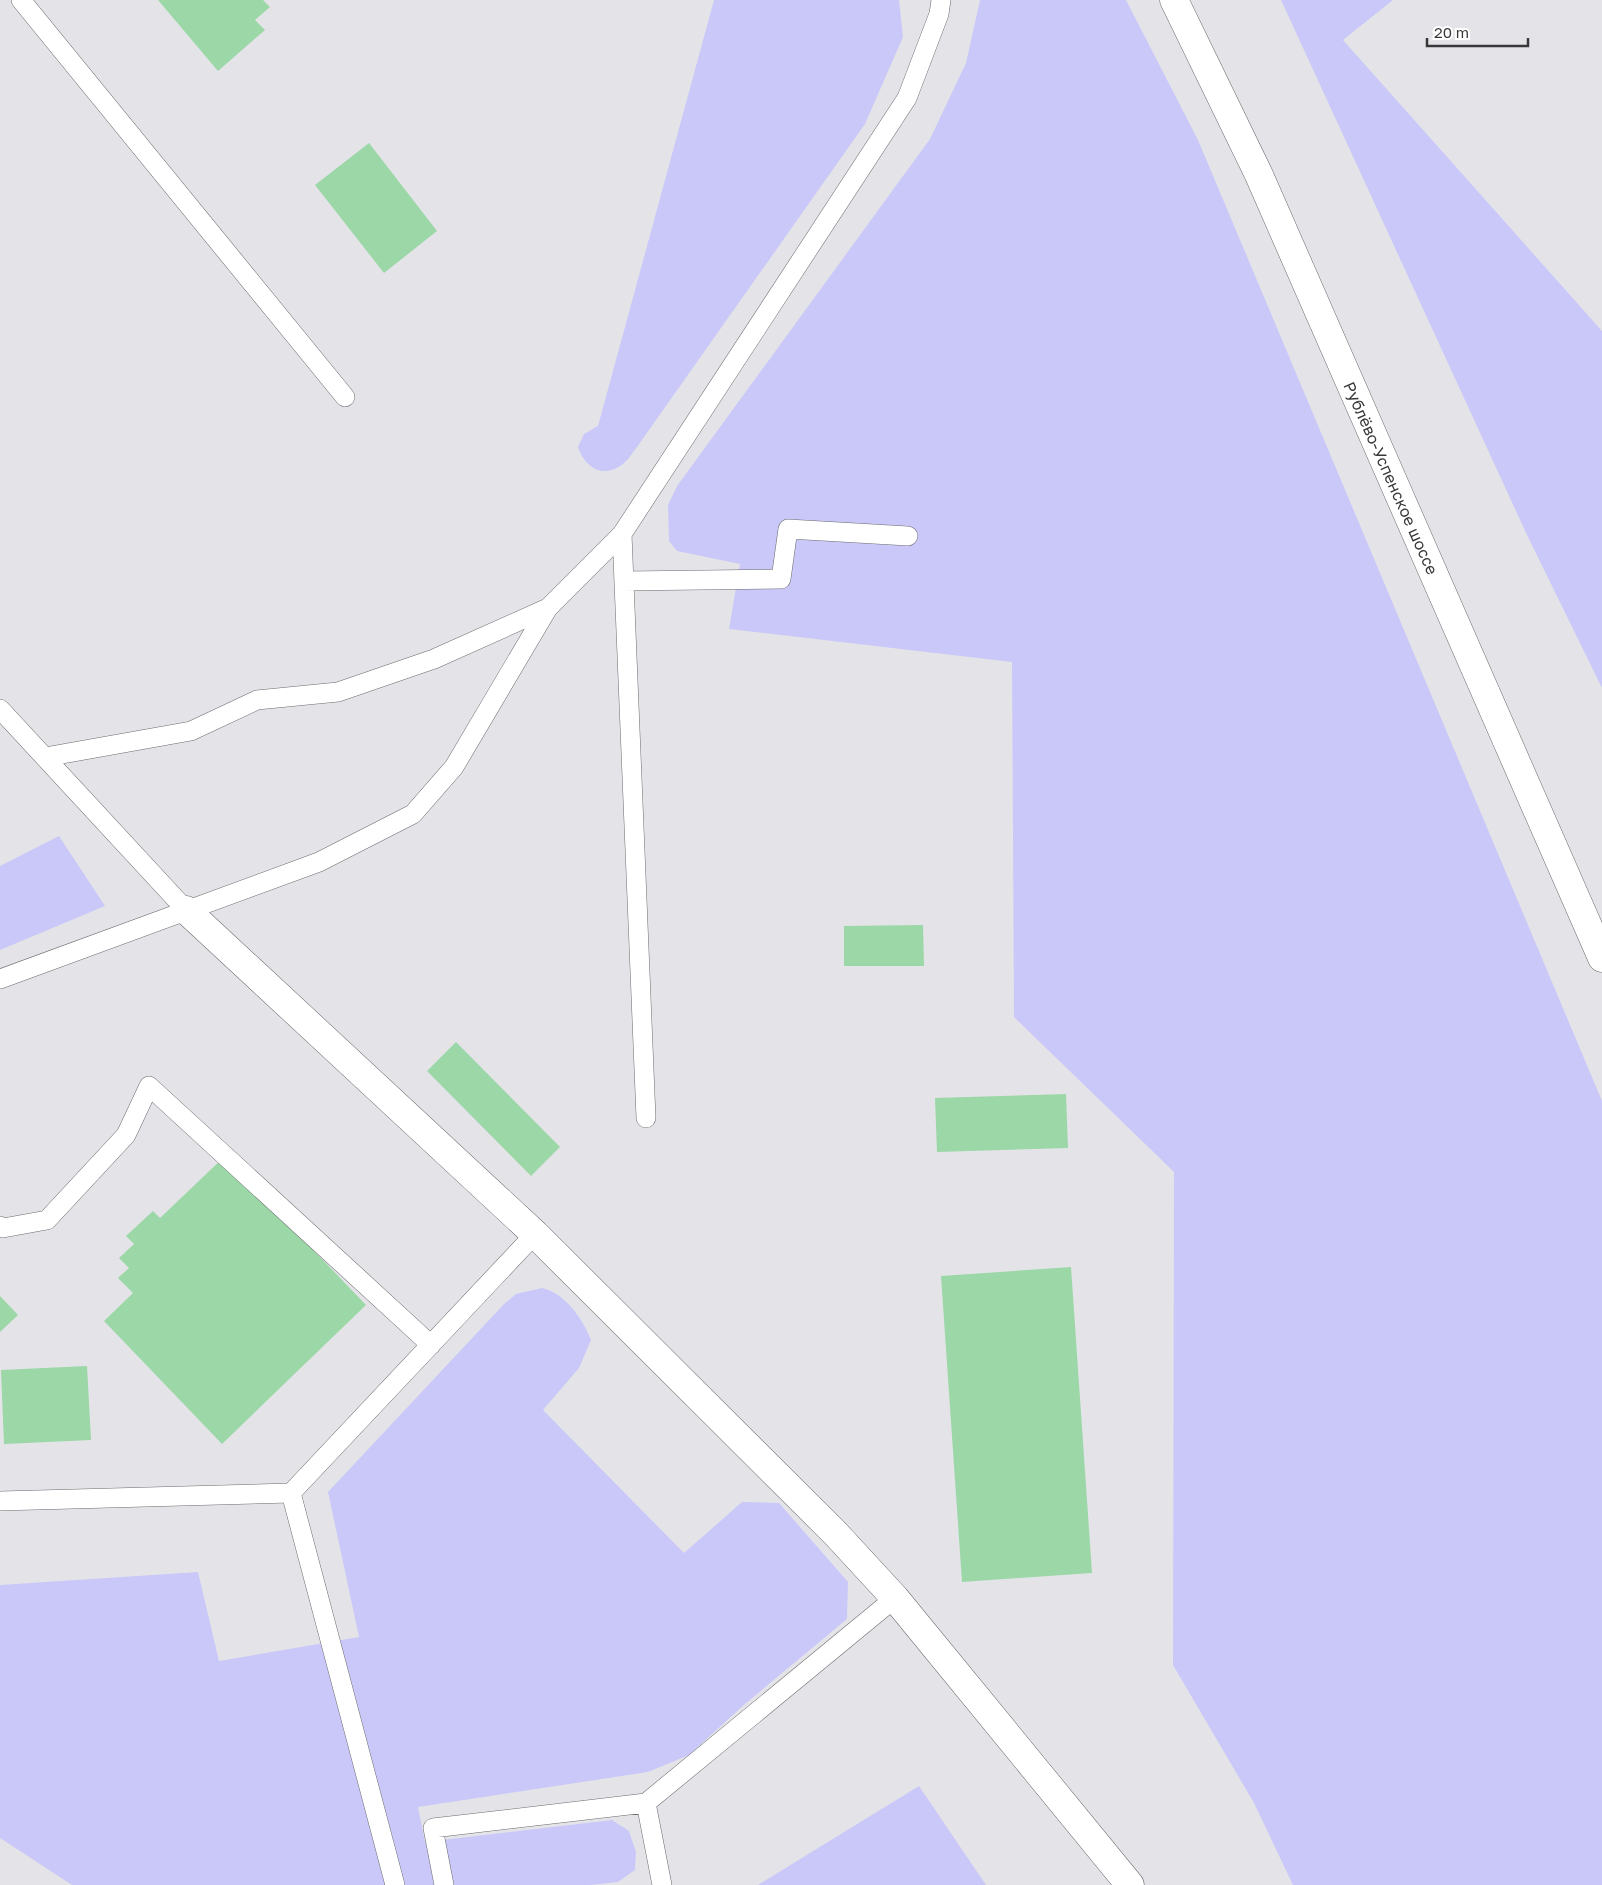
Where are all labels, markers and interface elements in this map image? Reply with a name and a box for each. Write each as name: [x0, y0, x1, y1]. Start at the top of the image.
scale bar: [1427, 15, 1528, 47]
text: 20 m: [1434, 23, 1469, 41]
street label: Рублёво-Успенское шоссе: [1339, 378, 1443, 578]

